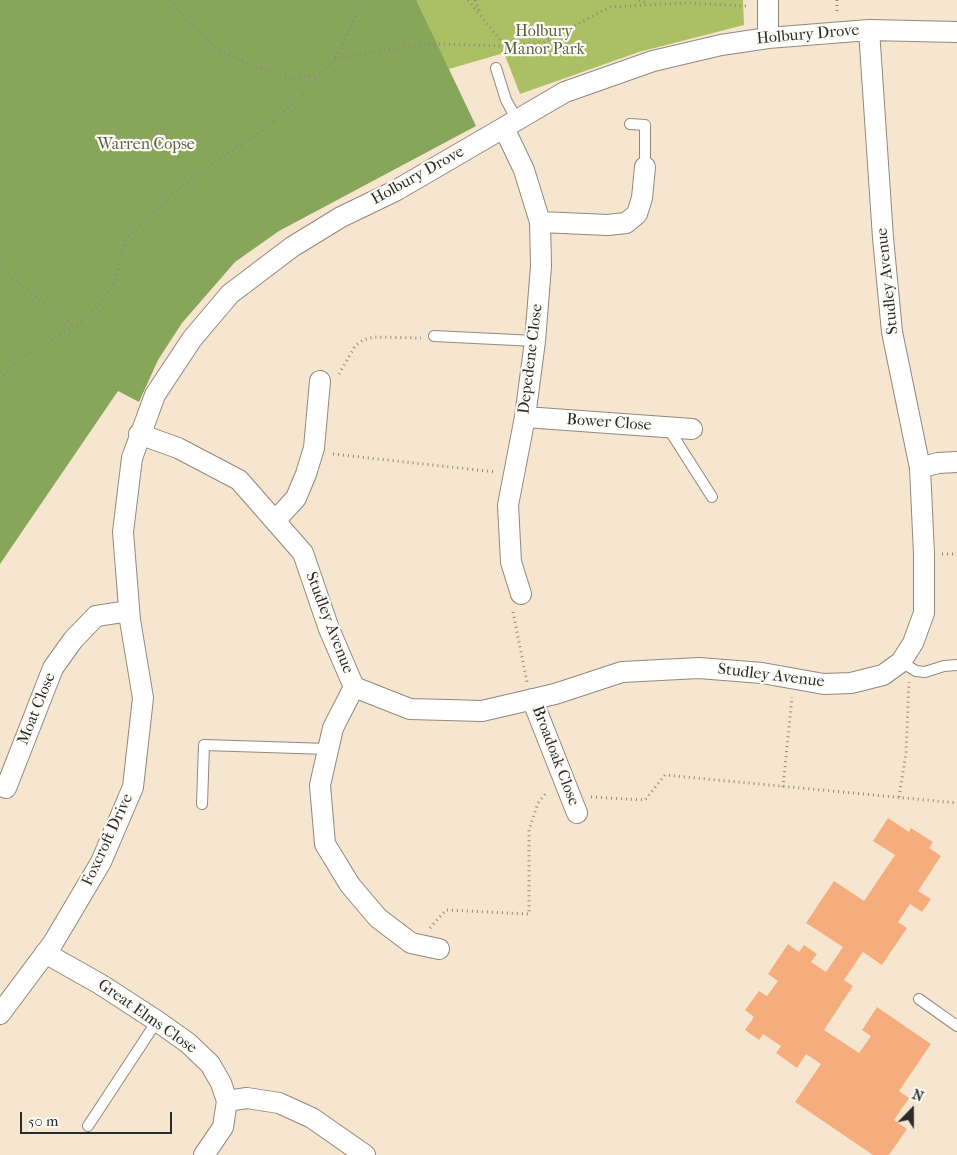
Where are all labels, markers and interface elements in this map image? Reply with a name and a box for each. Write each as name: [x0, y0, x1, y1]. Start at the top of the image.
street label: Holbury Drove: [756, 21, 860, 49]
park label: Holbury Manor Park: [503, 22, 585, 60]
park label: Warren Copse: [97, 135, 195, 155]
street label: Holbury Drove: [368, 143, 468, 209]
street label: Studley Avenue: [873, 227, 903, 335]
street label: Depedene Close: [515, 303, 547, 415]
street label: Bower Close: [566, 410, 652, 436]
street label: Studley Avenue: [301, 569, 357, 677]
street label: Studley Avenue: [717, 660, 825, 692]
street label: Moat Close: [14, 670, 60, 748]
street label: Broadoak Close: [527, 703, 583, 809]
street label: Foxcroft Drive: [78, 791, 138, 889]
street label: Great Elms Close: [94, 976, 200, 1058]
north arrow: [887, 1085, 937, 1135]
text: N: [910, 1086, 926, 1105]
scale bar: [22, 1102, 175, 1134]
text: 50 m: [28, 1112, 58, 1130]

